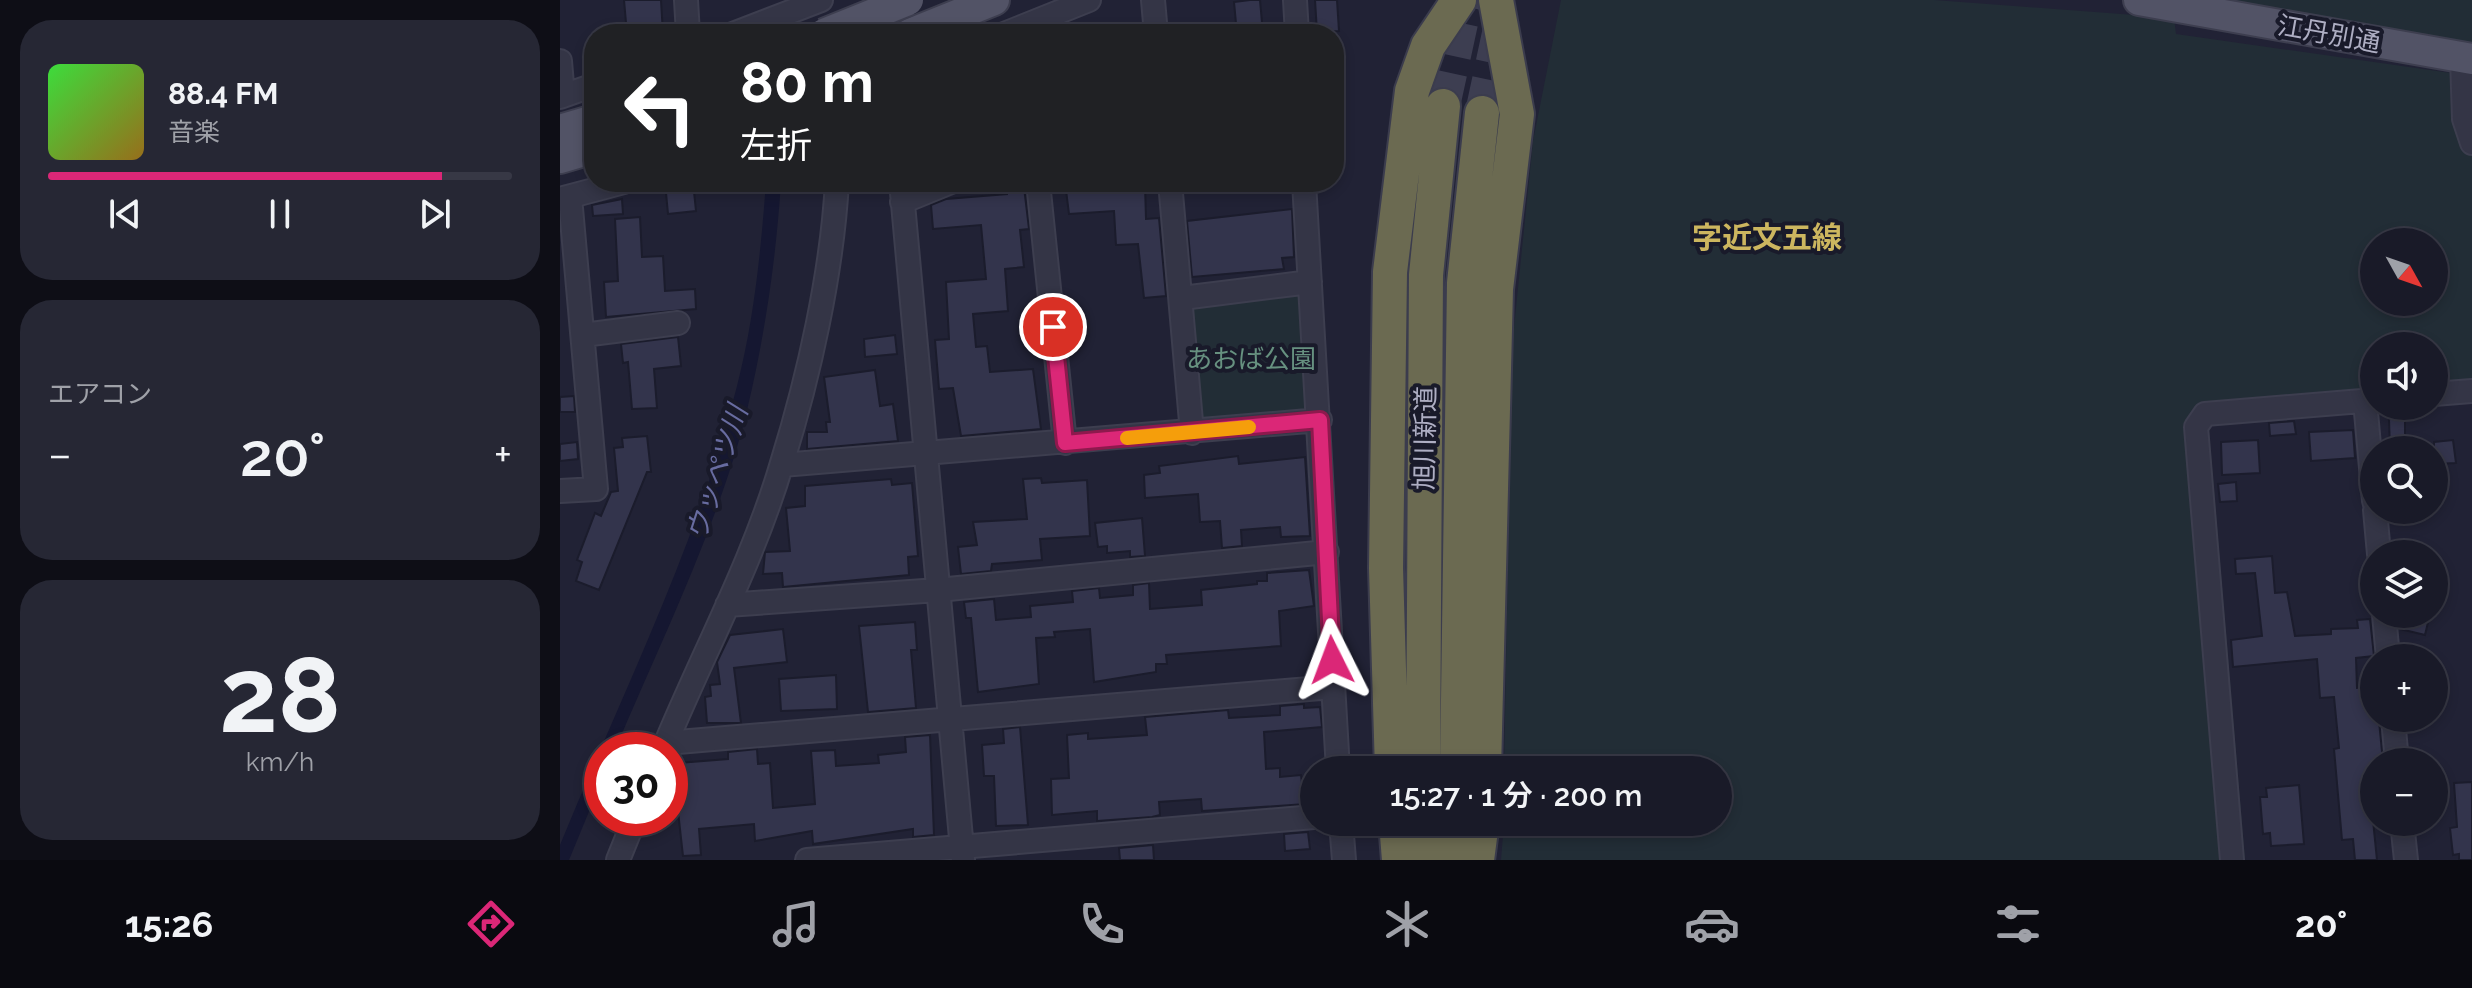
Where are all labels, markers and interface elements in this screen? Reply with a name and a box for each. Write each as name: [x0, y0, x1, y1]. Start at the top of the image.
street label: 江丹別通: [2275, 10, 2383, 58]
text: 80 m: [740, 49, 874, 115]
icon: left: [608, 56, 712, 160]
text: 88.4 FM: [168, 76, 279, 111]
text: 音楽: [168, 117, 220, 147]
text: 左折: [740, 124, 812, 166]
icon: previous: [103, 192, 147, 236]
icon: pause: [258, 192, 302, 236]
icon: next: [413, 192, 457, 236]
district label: 字近文五線: [1692, 220, 1842, 255]
north arrow: [2360, 228, 2448, 316]
map controls: [2360, 228, 2448, 836]
pin: [1019, 293, 1087, 361]
icon: arrive: [1031, 305, 1075, 349]
button: sound: [2360, 332, 2448, 420]
park label: あおば公園: [1186, 344, 1316, 374]
text: エアコン: [48, 379, 152, 409]
street label: 旭川新道: [1409, 386, 1441, 490]
water label: ウッペツ川: [680, 398, 755, 545]
text: 20°: [240, 420, 325, 490]
text: −: [48, 429, 72, 480]
text: +: [494, 429, 512, 480]
button: search: [2360, 436, 2448, 524]
button: layers: [2360, 540, 2448, 628]
position arrow: [1290, 618, 1374, 702]
text: 28: [219, 634, 341, 756]
button: +: [2360, 644, 2448, 732]
speed limit sign: 30: [584, 732, 688, 836]
text: km/h: [246, 747, 314, 777]
button: −: [2360, 748, 2448, 836]
text: 15:27 · 1 分 · 200 m: [1390, 778, 1642, 813]
icon: directions: [463, 896, 519, 952]
icon: music: [768, 896, 824, 952]
icon: phone: [1074, 896, 1130, 952]
icon: climate: [1379, 896, 1435, 952]
icon: car: [1684, 896, 1740, 952]
icon: filters: [1990, 896, 2046, 952]
text: 15:26: [125, 903, 213, 945]
text: 20°: [2295, 903, 2347, 945]

